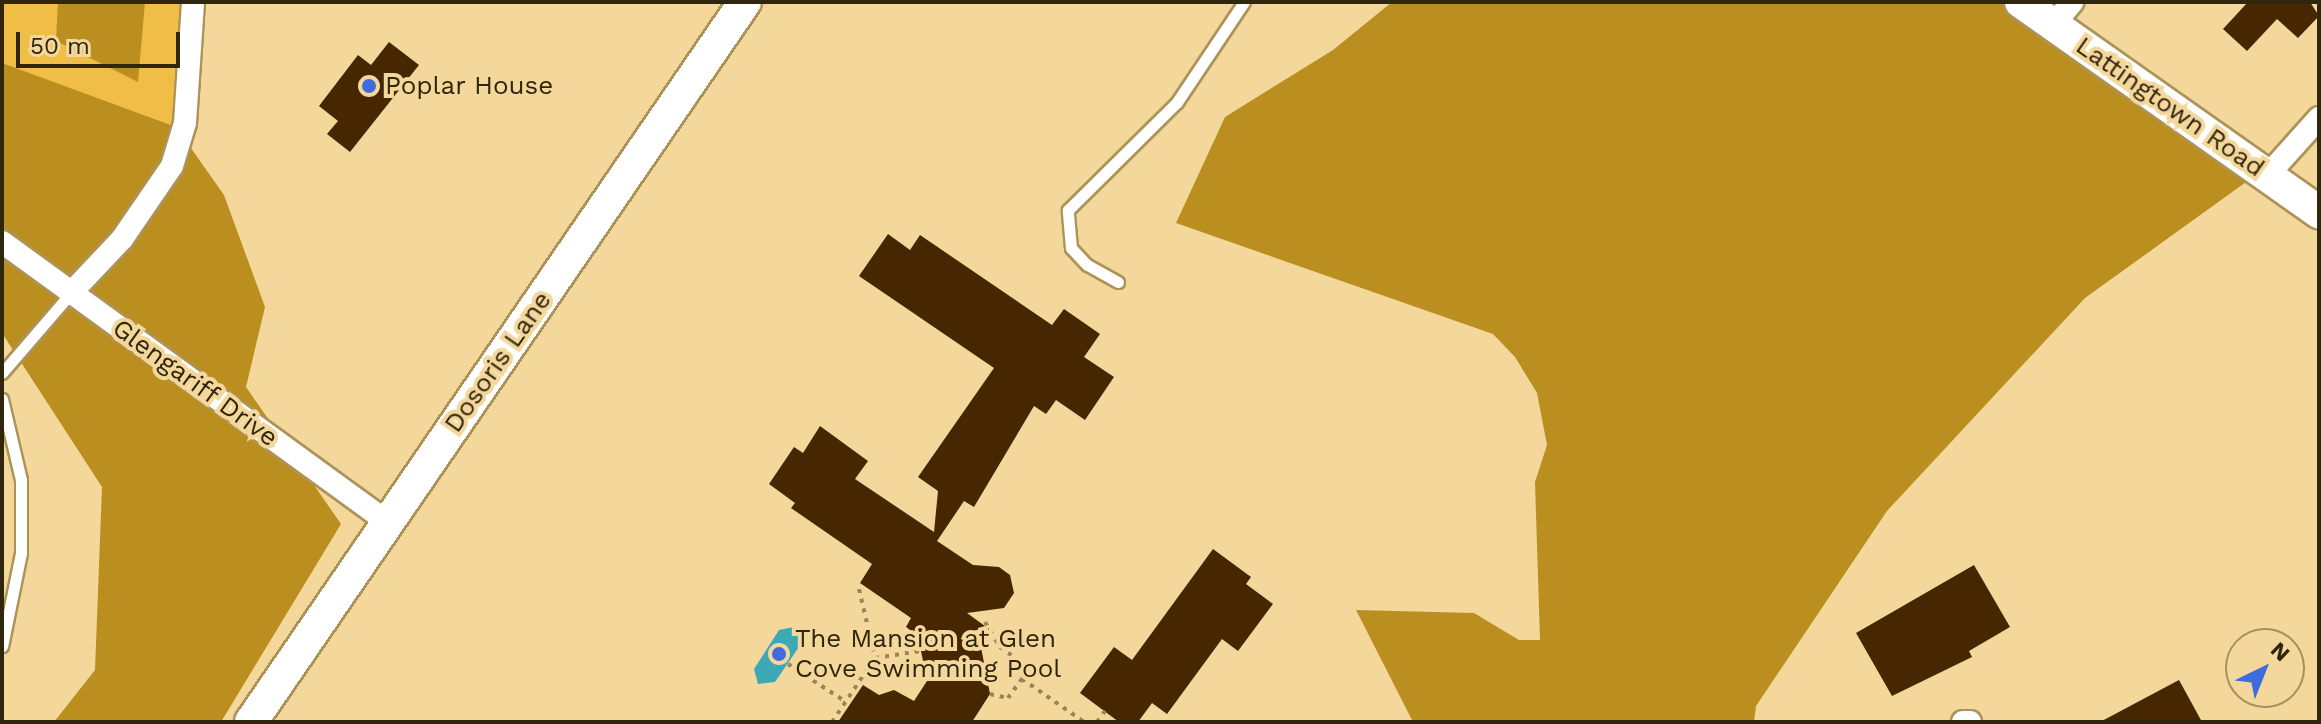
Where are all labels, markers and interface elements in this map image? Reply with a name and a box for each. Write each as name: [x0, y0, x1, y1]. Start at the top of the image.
scale bar: [20, 16, 184, 66]
street label: Lattingtown Road: [2070, 30, 2270, 184]
text: 50 m: [30, 32, 90, 60]
place label: Poplar House: [385, 70, 554, 102]
marker: Poplar House: [360, 77, 378, 95]
street label: Dosoris Lane: [438, 285, 558, 439]
street label: Glengariff Drive: [106, 312, 284, 454]
place label: The Mansion at Glen Cove Swimming Pool: [795, 623, 1061, 684]
north arrow: [2225, 628, 2305, 708]
text: N: [2266, 637, 2295, 666]
marker: The Mansion at Glen Cove Swimming Pool: [770, 645, 788, 663]

